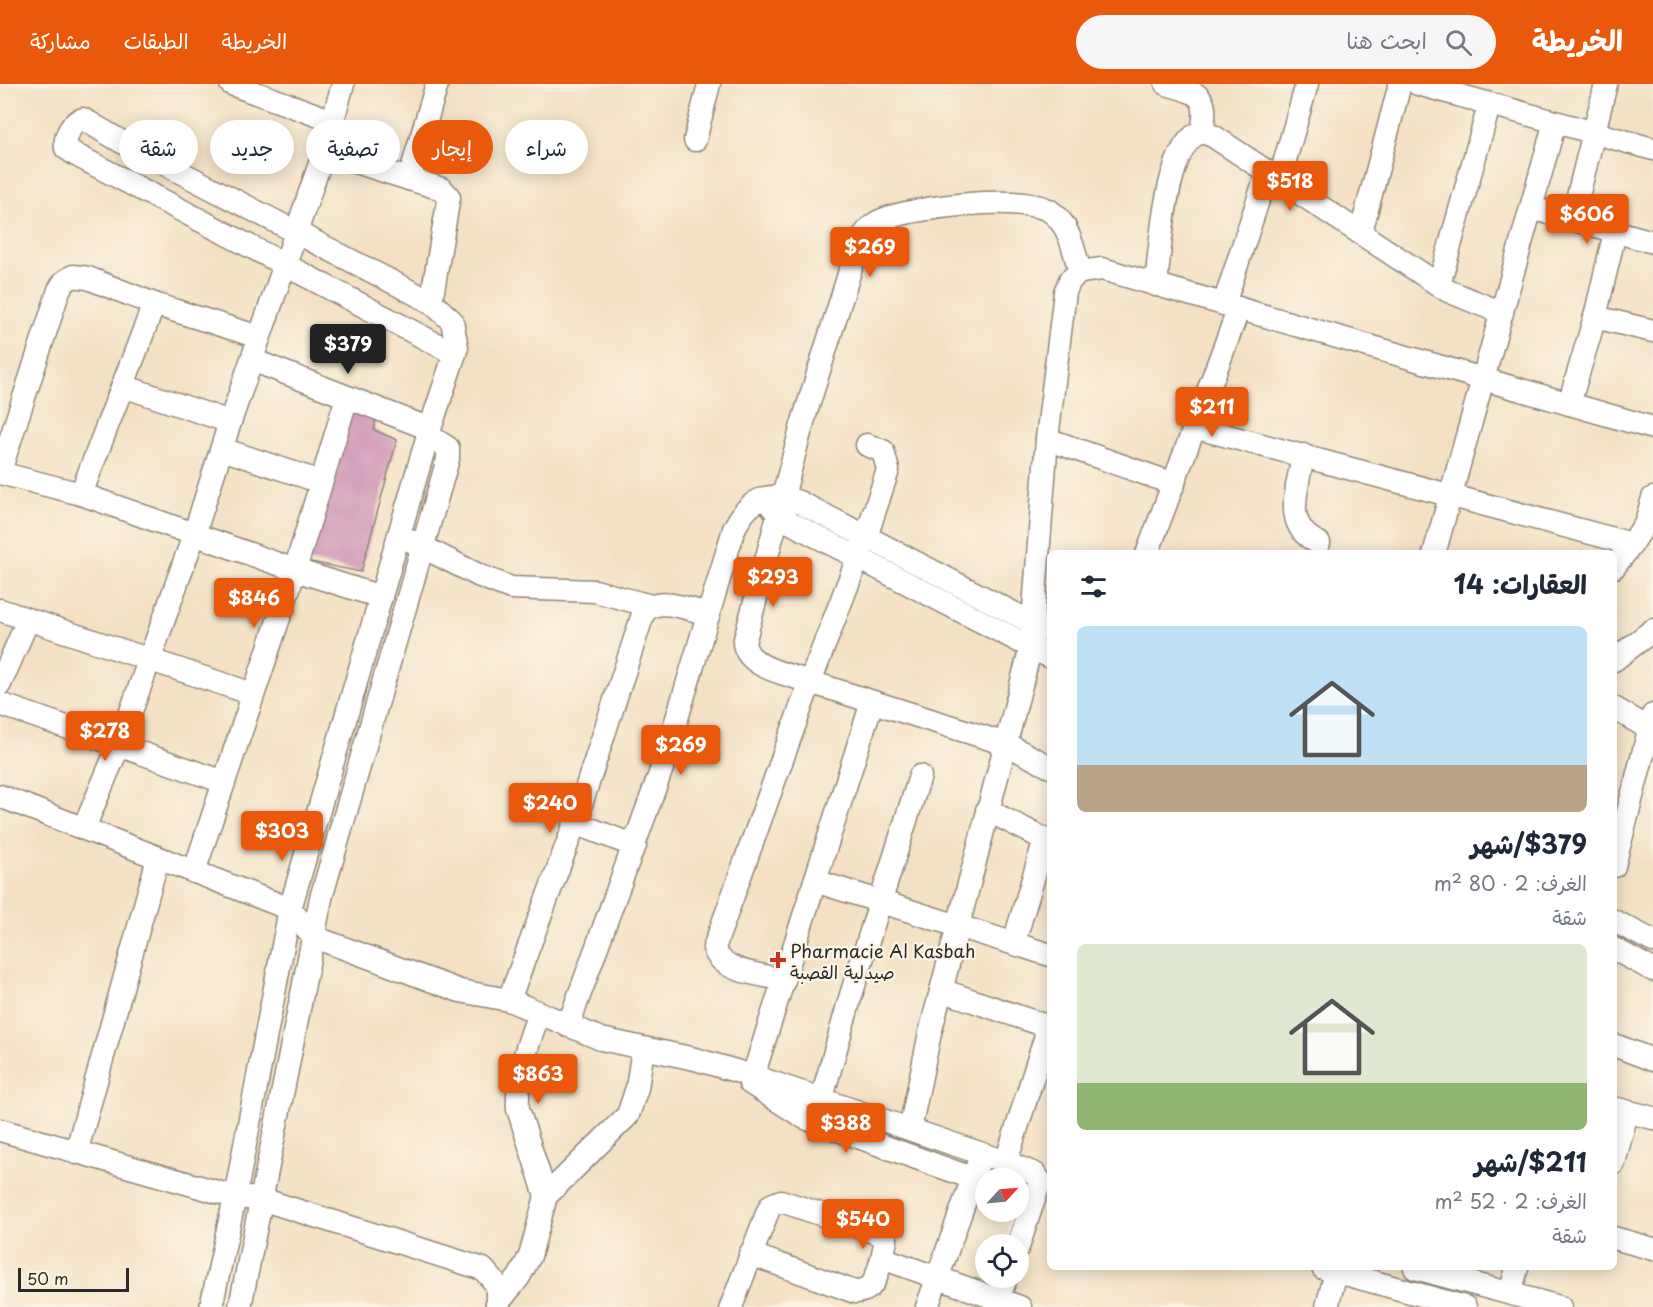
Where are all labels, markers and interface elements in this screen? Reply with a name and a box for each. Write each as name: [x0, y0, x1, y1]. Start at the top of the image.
search box: [1076, 15, 1496, 69]
text: الخريطة: [1532, 18, 1623, 61]
text: ابحث هنا: [1346, 23, 1427, 56]
text: مشاركة: [30, 24, 91, 56]
text: الطبقات: [124, 24, 189, 56]
text: الخريطة: [222, 24, 287, 56]
icon: search: [1442, 26, 1475, 59]
chip: شقة: [119, 120, 198, 174]
chip: جديد: [210, 120, 294, 174]
chip: تصفية: [306, 120, 400, 174]
chip: إيجار: [412, 120, 493, 174]
chip: شراء: [505, 120, 588, 174]
pin: $518: [1254, 161, 1326, 212]
text: $518: [1267, 165, 1313, 195]
pin: $606: [1551, 194, 1623, 245]
text: $606: [1560, 198, 1614, 228]
pin: $269: [834, 227, 906, 278]
text: $269: [844, 231, 896, 261]
pin: $379: [312, 324, 384, 375]
text: $379: [324, 328, 372, 358]
pin: $211: [1176, 387, 1248, 438]
text: $211: [1190, 391, 1235, 421]
pin: $293: [737, 557, 809, 608]
text: $293: [747, 561, 799, 591]
text: العقارات: 14: [1454, 564, 1587, 603]
icon: filters: [1077, 570, 1110, 603]
pin: $846: [218, 578, 290, 629]
text: $846: [228, 582, 280, 612]
icon: home: [1278, 665, 1386, 773]
pin: $278: [69, 711, 141, 762]
text: $278: [80, 715, 130, 745]
pin: $269: [645, 725, 717, 776]
text: $269: [655, 729, 707, 759]
pin: $240: [514, 783, 586, 834]
text: $240: [523, 787, 577, 817]
pin: $303: [246, 811, 318, 862]
text: $303: [255, 815, 309, 845]
text: $379/شهر: [1470, 824, 1587, 863]
text: الغرف: 2 · 80 m²: [1434, 868, 1587, 898]
text: شقة: [1552, 902, 1587, 932]
place label: Pharmacie Al Kasbah صيدلية القصبة: [790, 937, 975, 985]
marker: Pharmacie Al Kasbah صيدلية القصبة: [771, 953, 785, 967]
icon: home: [1278, 983, 1386, 1091]
pin: $863: [502, 1054, 574, 1105]
text: $863: [512, 1058, 564, 1088]
pin: $388: [810, 1103, 882, 1154]
text: $388: [820, 1107, 872, 1137]
text: $211/شهر: [1474, 1142, 1587, 1181]
north arrow: [975, 1168, 1029, 1222]
map controls: [975, 1168, 1029, 1288]
text: الغرف: 2 · 52 m²: [1434, 1186, 1587, 1216]
pin: $540: [827, 1199, 899, 1250]
text: $540: [836, 1203, 890, 1233]
text: شقة: [1552, 1220, 1587, 1250]
button: locate: [975, 1234, 1029, 1288]
scale bar: [18, 1265, 129, 1292]
text: 50 m: [27, 1266, 68, 1290]

